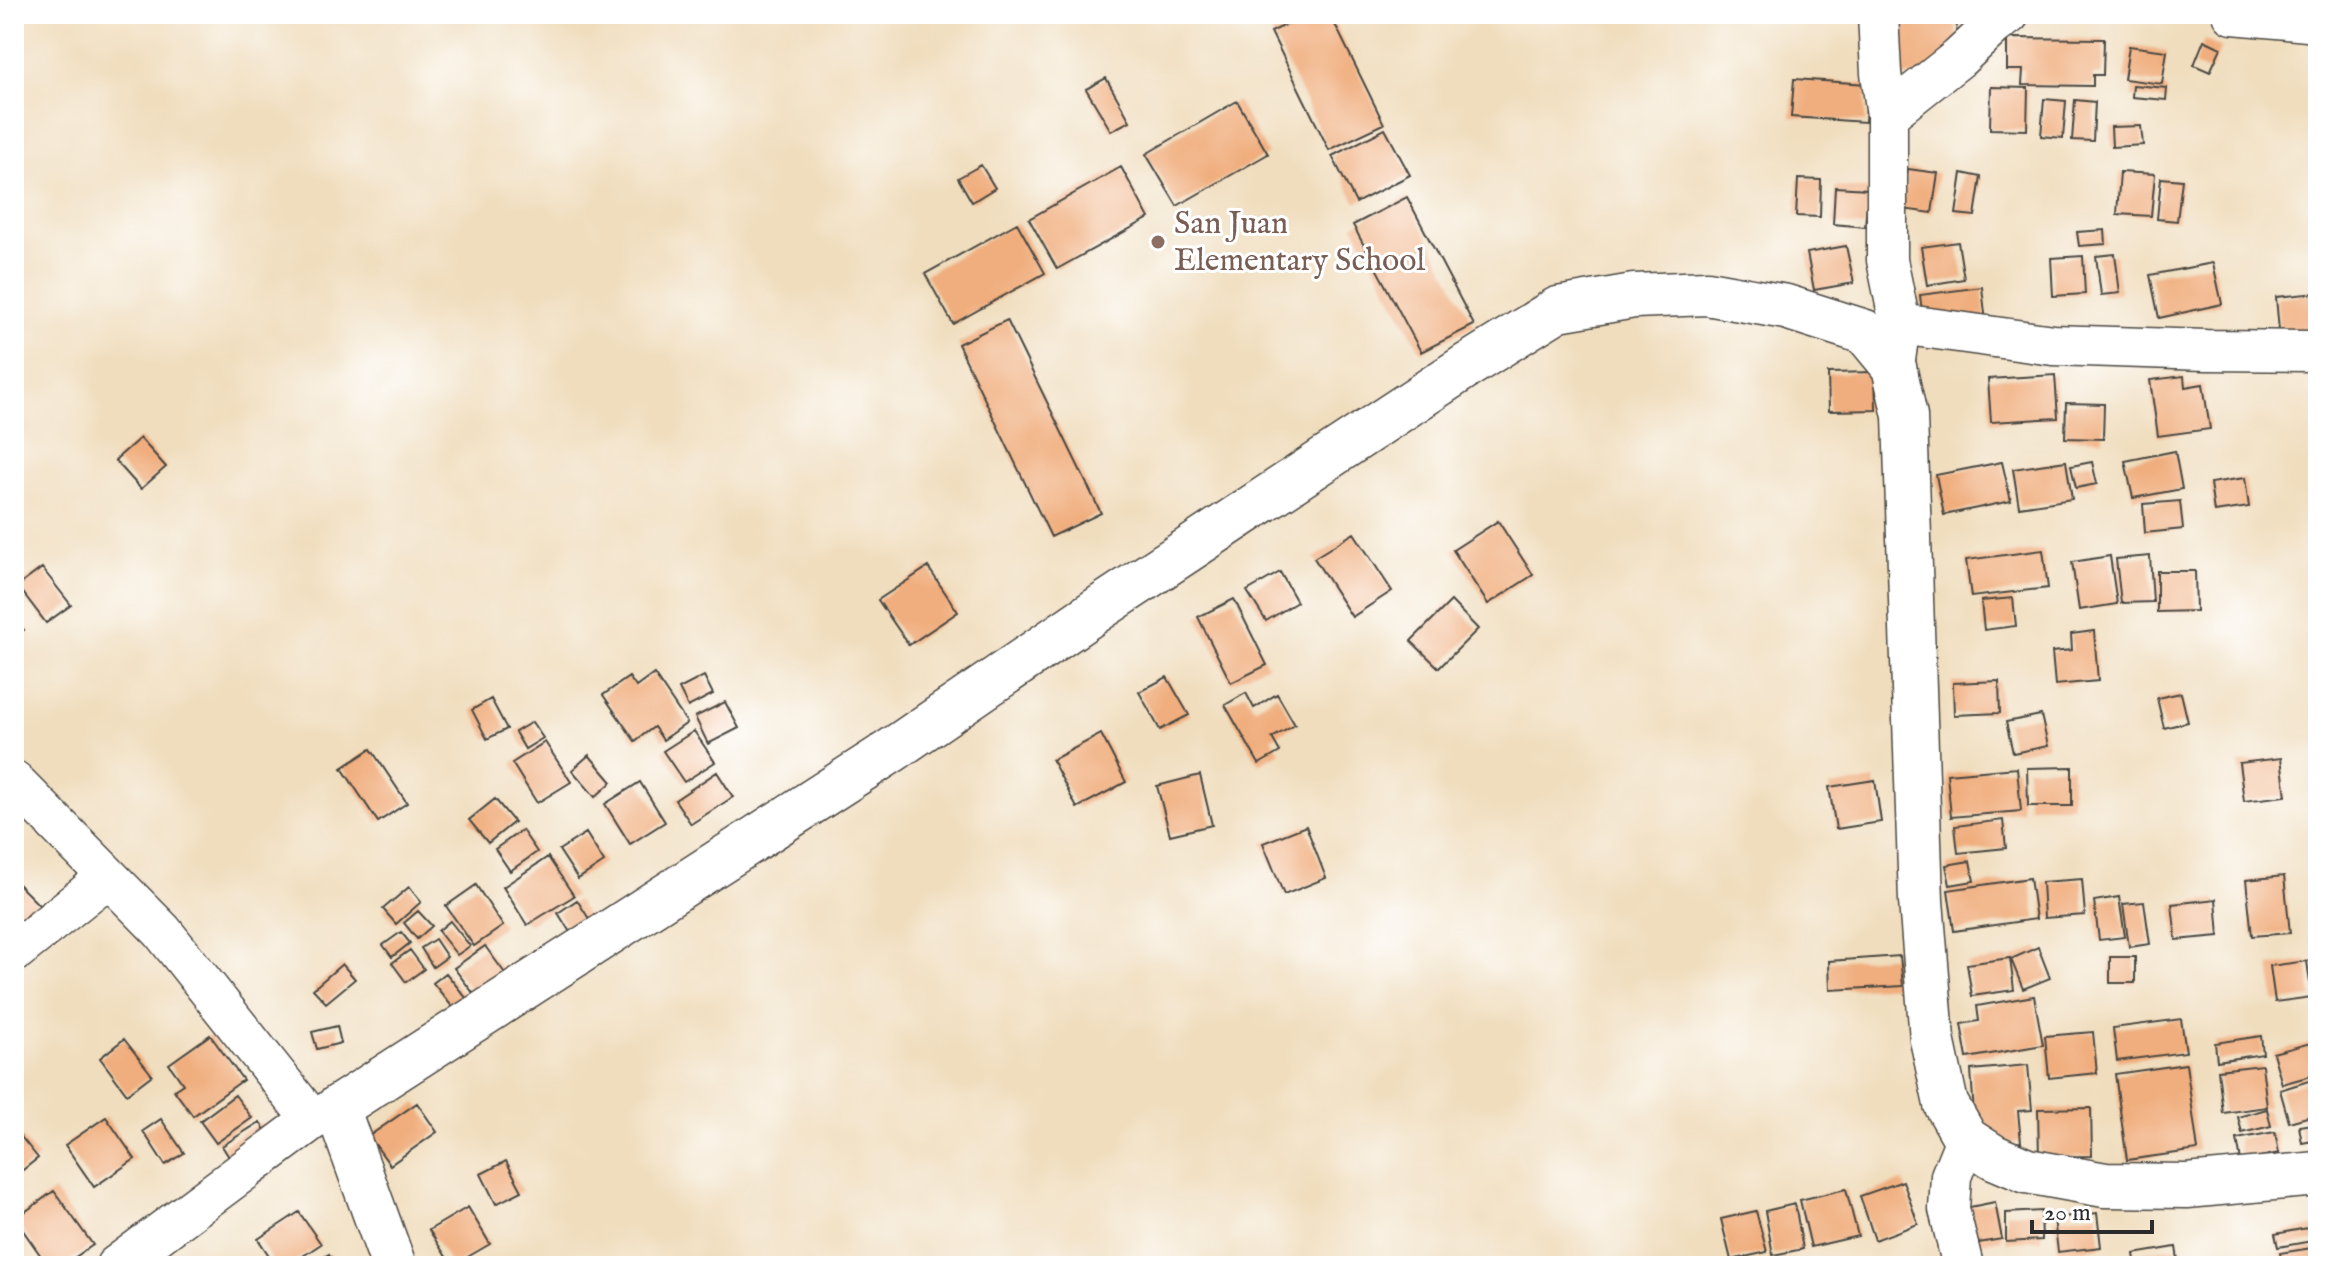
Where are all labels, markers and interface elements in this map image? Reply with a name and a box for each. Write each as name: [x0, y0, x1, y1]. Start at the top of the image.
place label: San Juan Elementary School: [1174, 204, 1425, 282]
marker: San Juan Elementary School: [1149, 233, 1167, 251]
scale bar: [2032, 1184, 2152, 1234]
text: 20 m: [2044, 1198, 2091, 1229]

